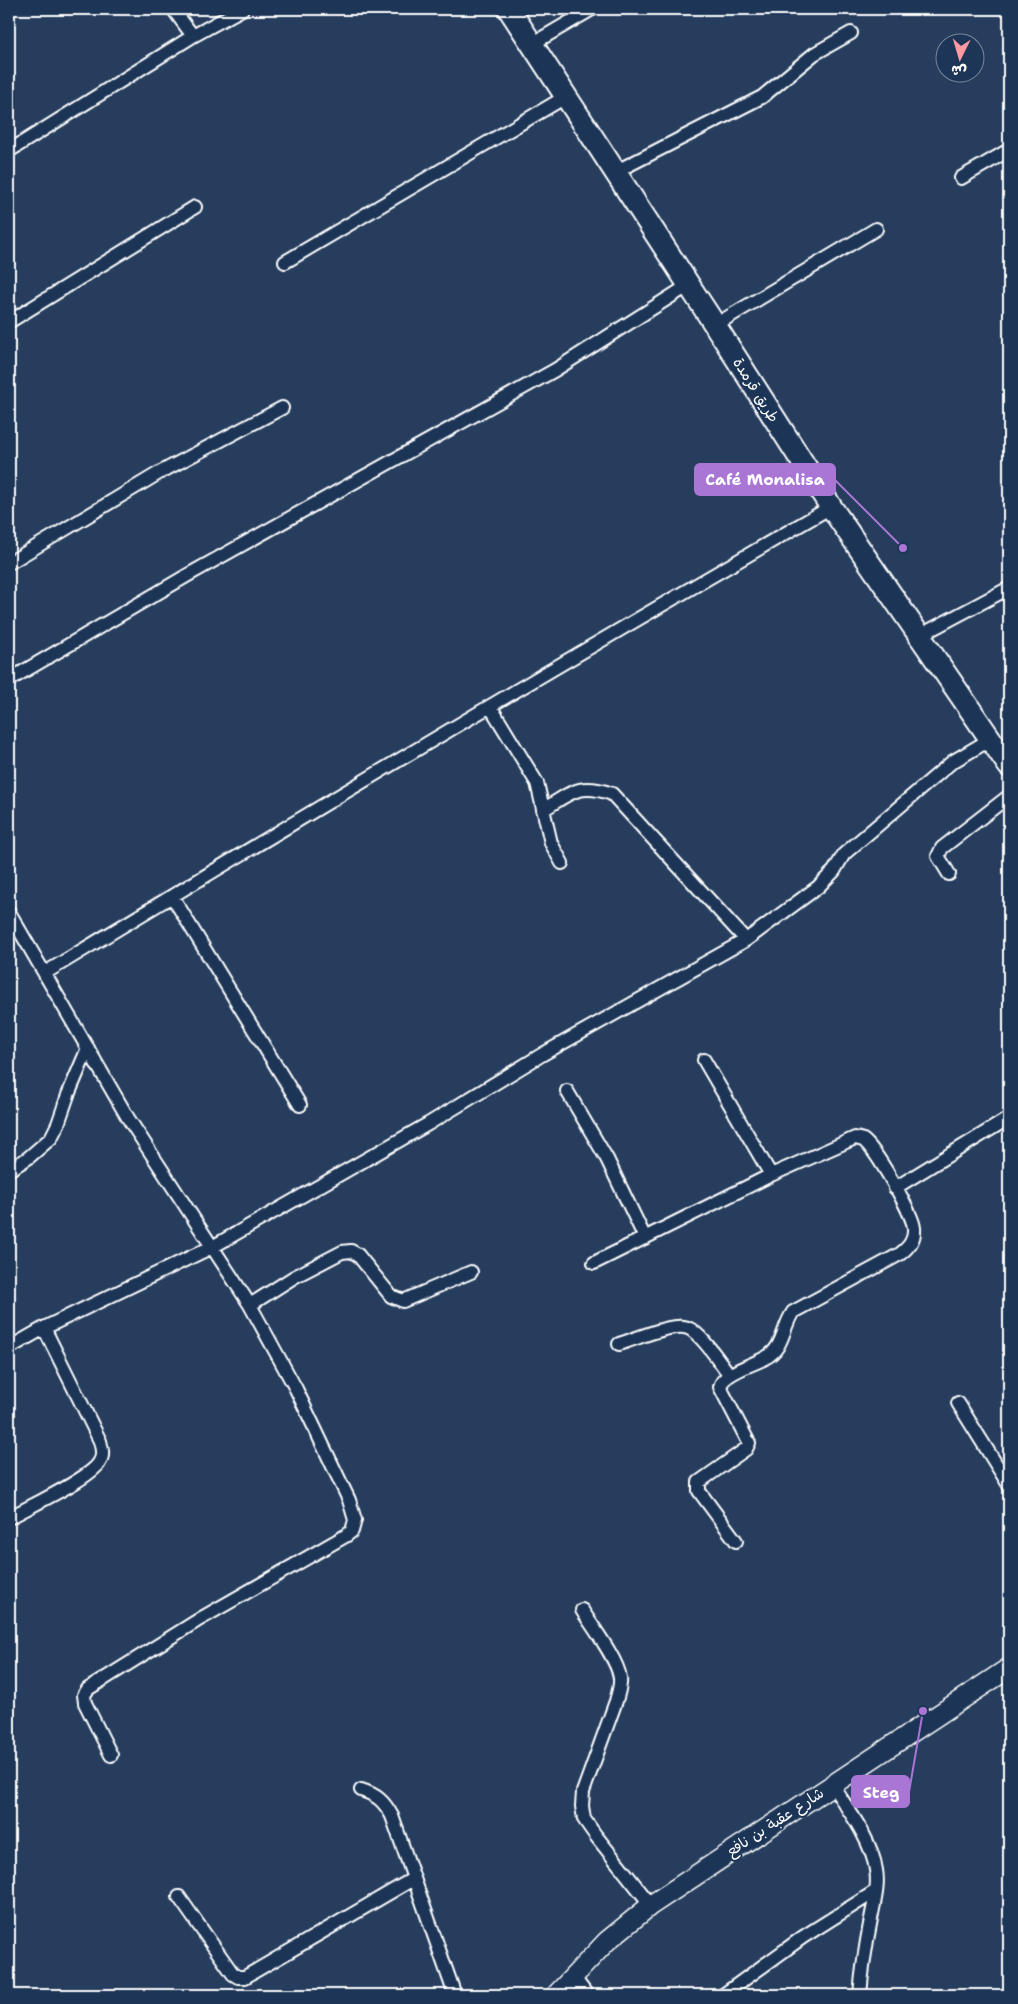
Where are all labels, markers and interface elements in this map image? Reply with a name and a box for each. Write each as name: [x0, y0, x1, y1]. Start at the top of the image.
north arrow: [936, 32, 986, 82]
text: ش: [950, 61, 967, 81]
street label: طريق قرمدة: [728, 354, 784, 426]
callout: Café Monalisa: [695, 464, 835, 495]
text: Café Monalisa: [705, 469, 825, 490]
callout: Steg: [852, 1776, 909, 1807]
text: Steg: [863, 1782, 899, 1803]
street label: شارع عقبة بن نافع: [722, 1783, 828, 1862]

